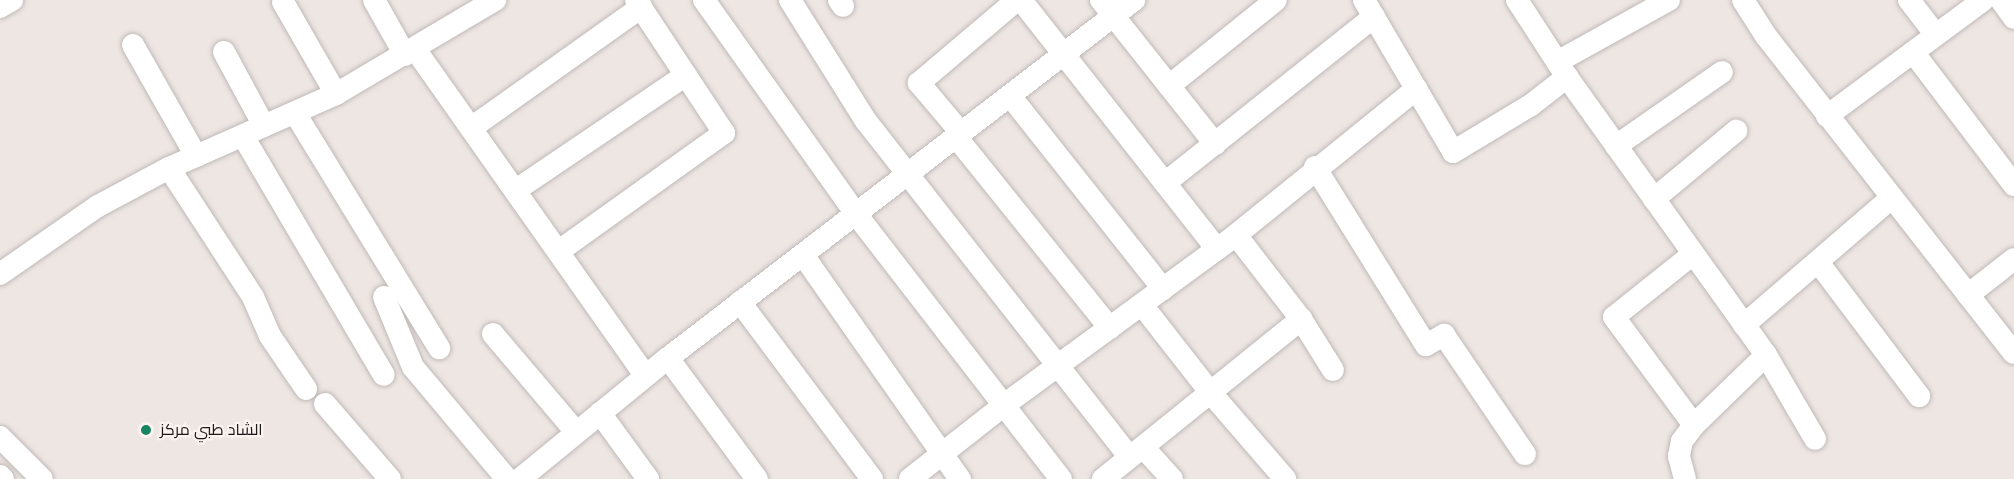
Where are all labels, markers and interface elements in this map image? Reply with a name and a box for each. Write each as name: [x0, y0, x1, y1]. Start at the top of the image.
place label: الشاد طبي مرکز: [160, 420, 263, 440]
marker: الشاد طبي مرکز: [137, 421, 155, 439]

